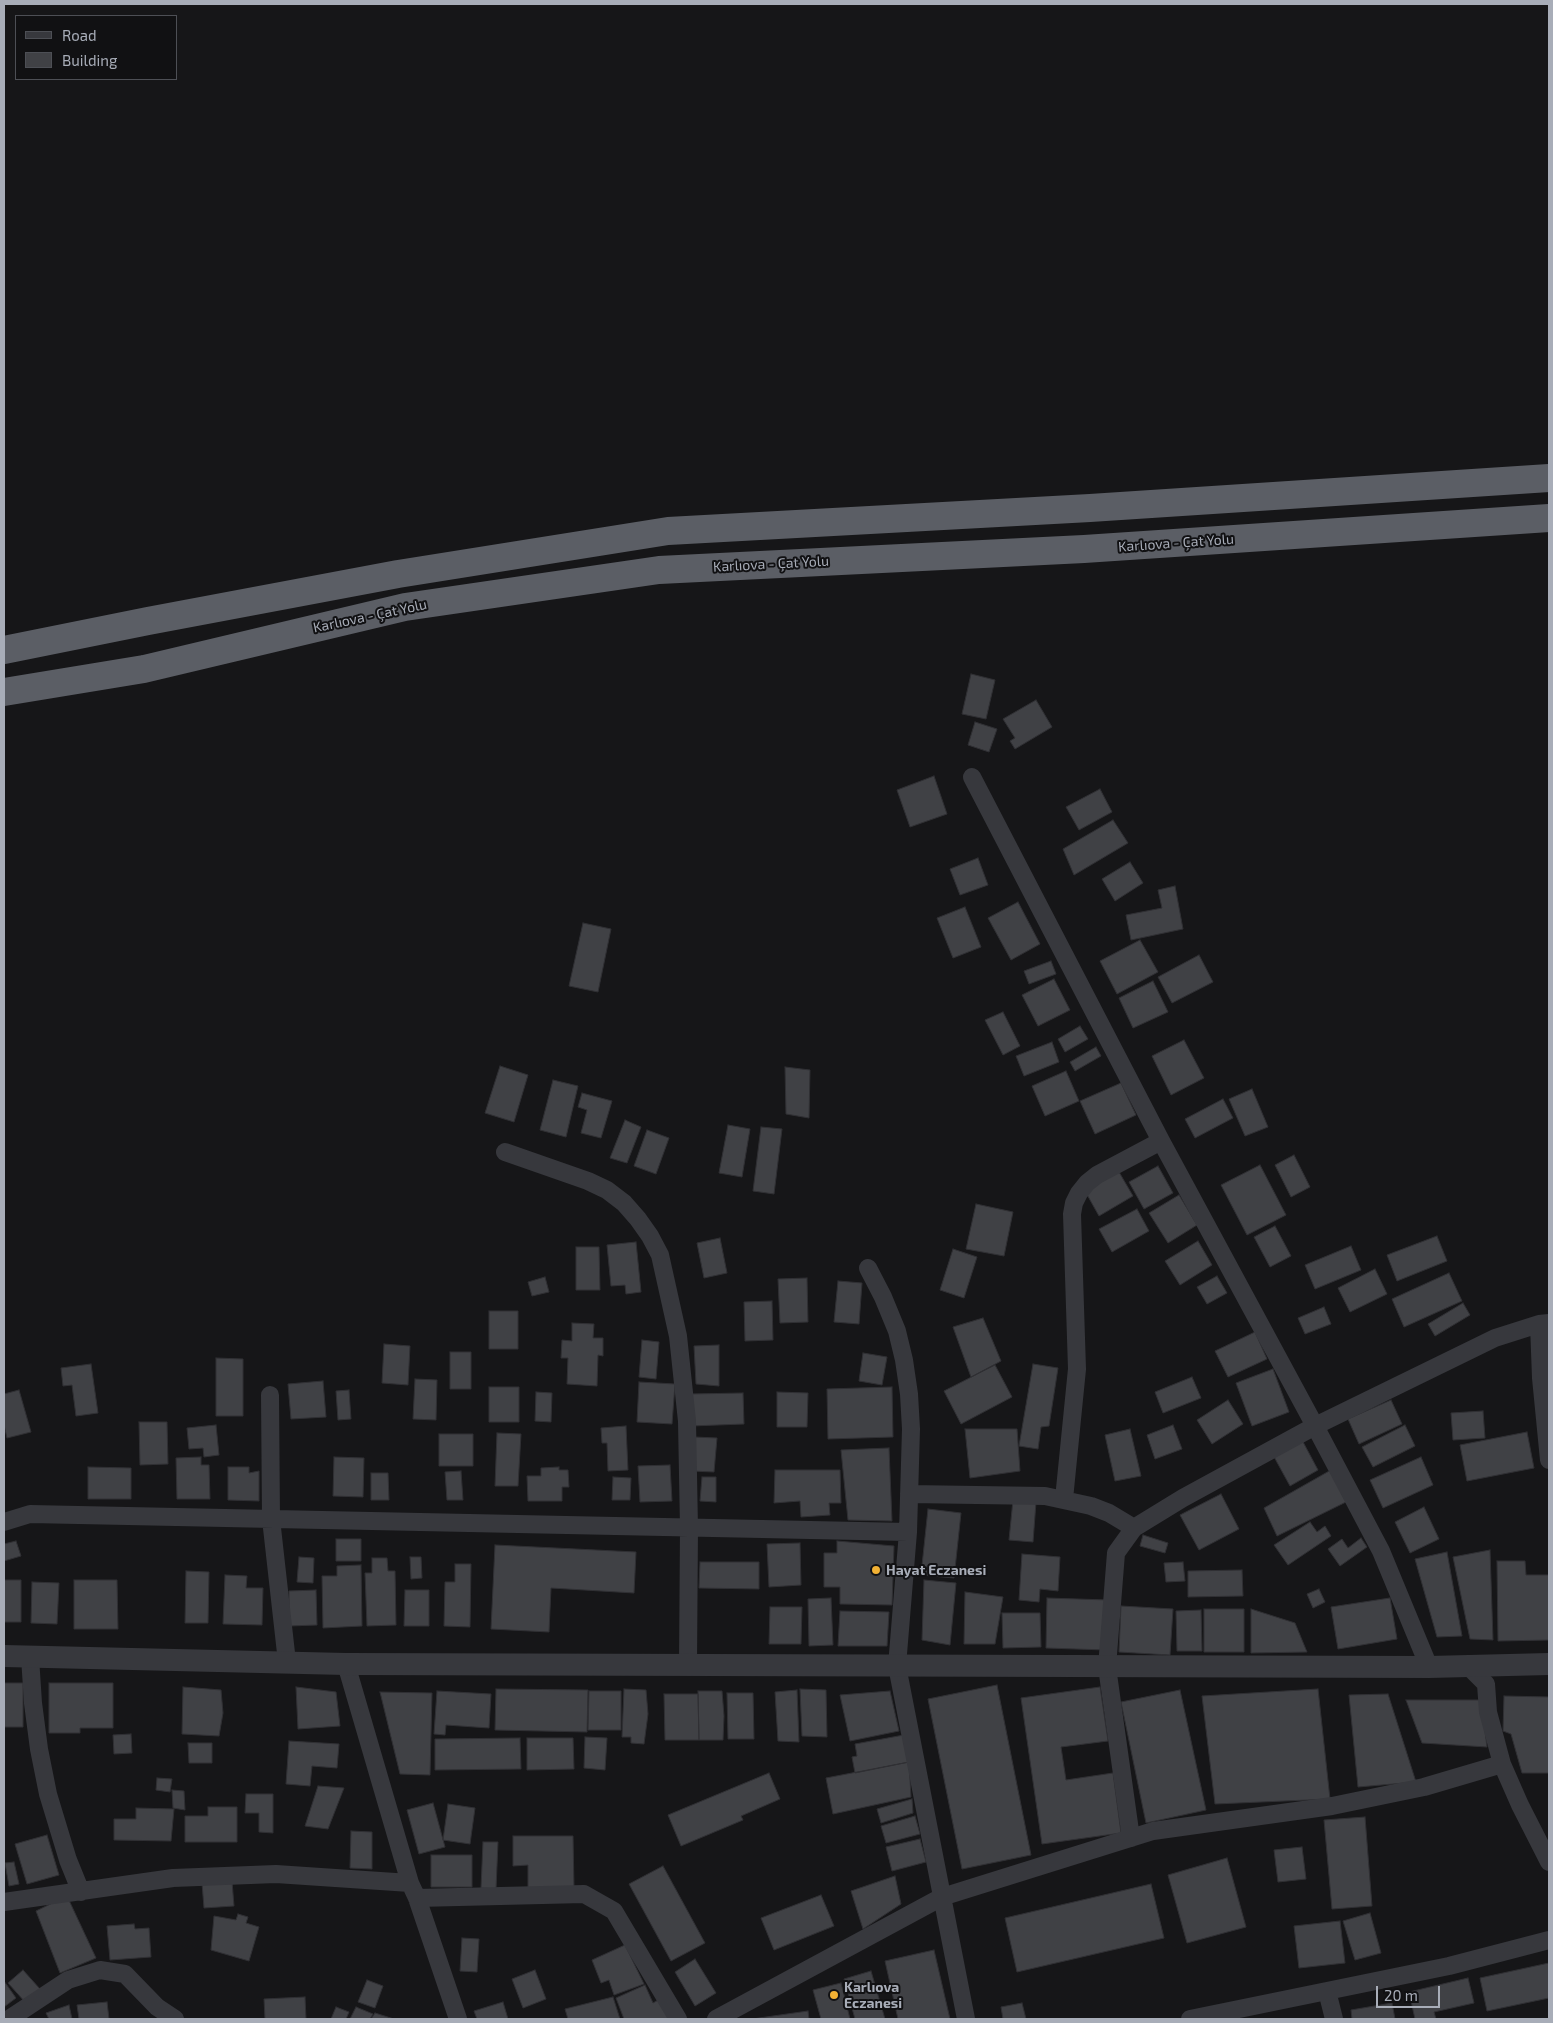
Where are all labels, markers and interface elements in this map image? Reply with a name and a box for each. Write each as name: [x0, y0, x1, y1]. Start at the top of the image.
legend: [15, 15, 178, 80]
text: Road: [62, 26, 97, 44]
text: Building: [62, 51, 117, 69]
street label: Karlıova - Çat Yolu: [1118, 531, 1234, 555]
street label: Karlıova - Çat Yolu: [713, 553, 829, 575]
street label: Karlıova - Çat Yolu: [312, 596, 428, 636]
place label: Hayat Eczanesi: [886, 1562, 986, 1578]
marker: Hayat Eczanesi: [870, 1564, 882, 1576]
scale bar: [1378, 1976, 1442, 2008]
place label: Karlıova Eczanesi: [844, 1979, 902, 2011]
text: 20 m: [1384, 1986, 1418, 2004]
marker: Karlıova Eczanesi: [828, 1989, 840, 2001]

